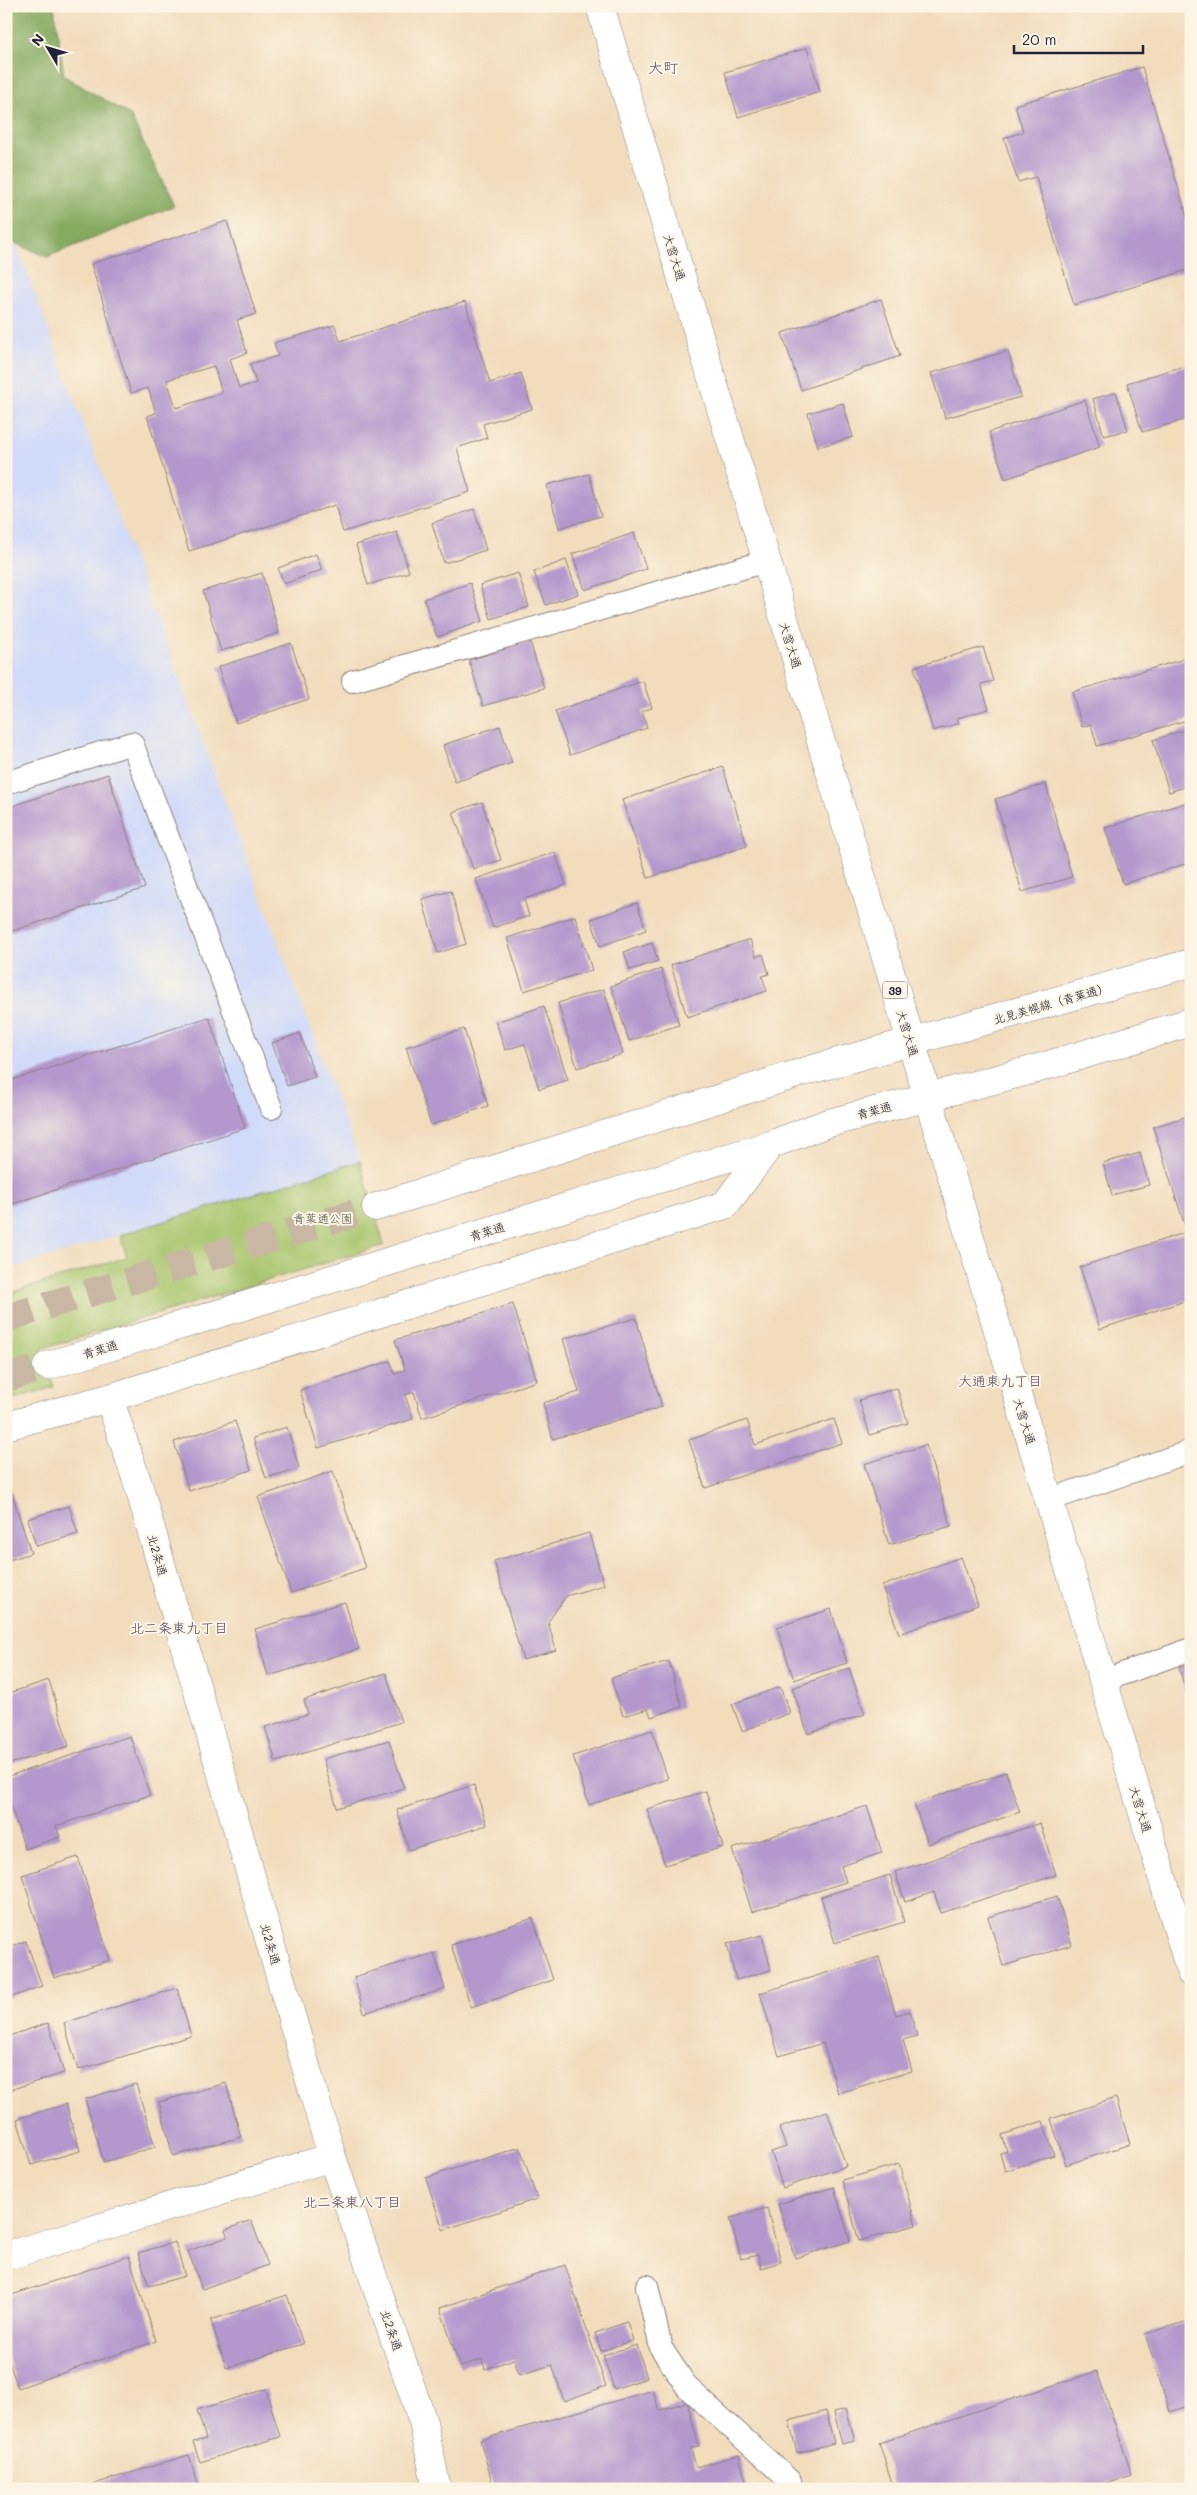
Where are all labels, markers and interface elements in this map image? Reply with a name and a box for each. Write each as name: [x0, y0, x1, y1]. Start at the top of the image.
north arrow: [22, 22, 72, 72]
scale bar: [1014, 22, 1143, 54]
text: 20 m: [1022, 29, 1056, 49]
text: N: [27, 30, 48, 50]
district label: 大町: [648, 57, 679, 77]
street label: 大雪大通: [660, 232, 690, 282]
street label: 大雪大通: [776, 620, 806, 670]
street label: 北見美幌線（青葉通）: [991, 979, 1111, 1027]
road number: 39: [882, 982, 908, 998]
street label: 大雪大通: [893, 1008, 923, 1058]
street label: 青葉通: [855, 1098, 893, 1122]
park label: 青葉通公園: [293, 1210, 353, 1226]
street label: 青葉通: [467, 1218, 507, 1244]
street label: 青葉通: [80, 1336, 120, 1362]
district label: 大通東九丁目: [958, 1371, 1042, 1390]
street label: 大雪大通: [1010, 1396, 1040, 1446]
street label: 北2条通: [144, 1532, 172, 1578]
district label: 北二条東九丁目: [130, 1618, 228, 1637]
street label: 大雪大通: [1126, 1784, 1156, 1834]
street label: 北2条通: [257, 1921, 285, 1967]
district label: 北二条東八丁目: [303, 2192, 401, 2211]
street label: 北2条通: [377, 2307, 407, 2353]

